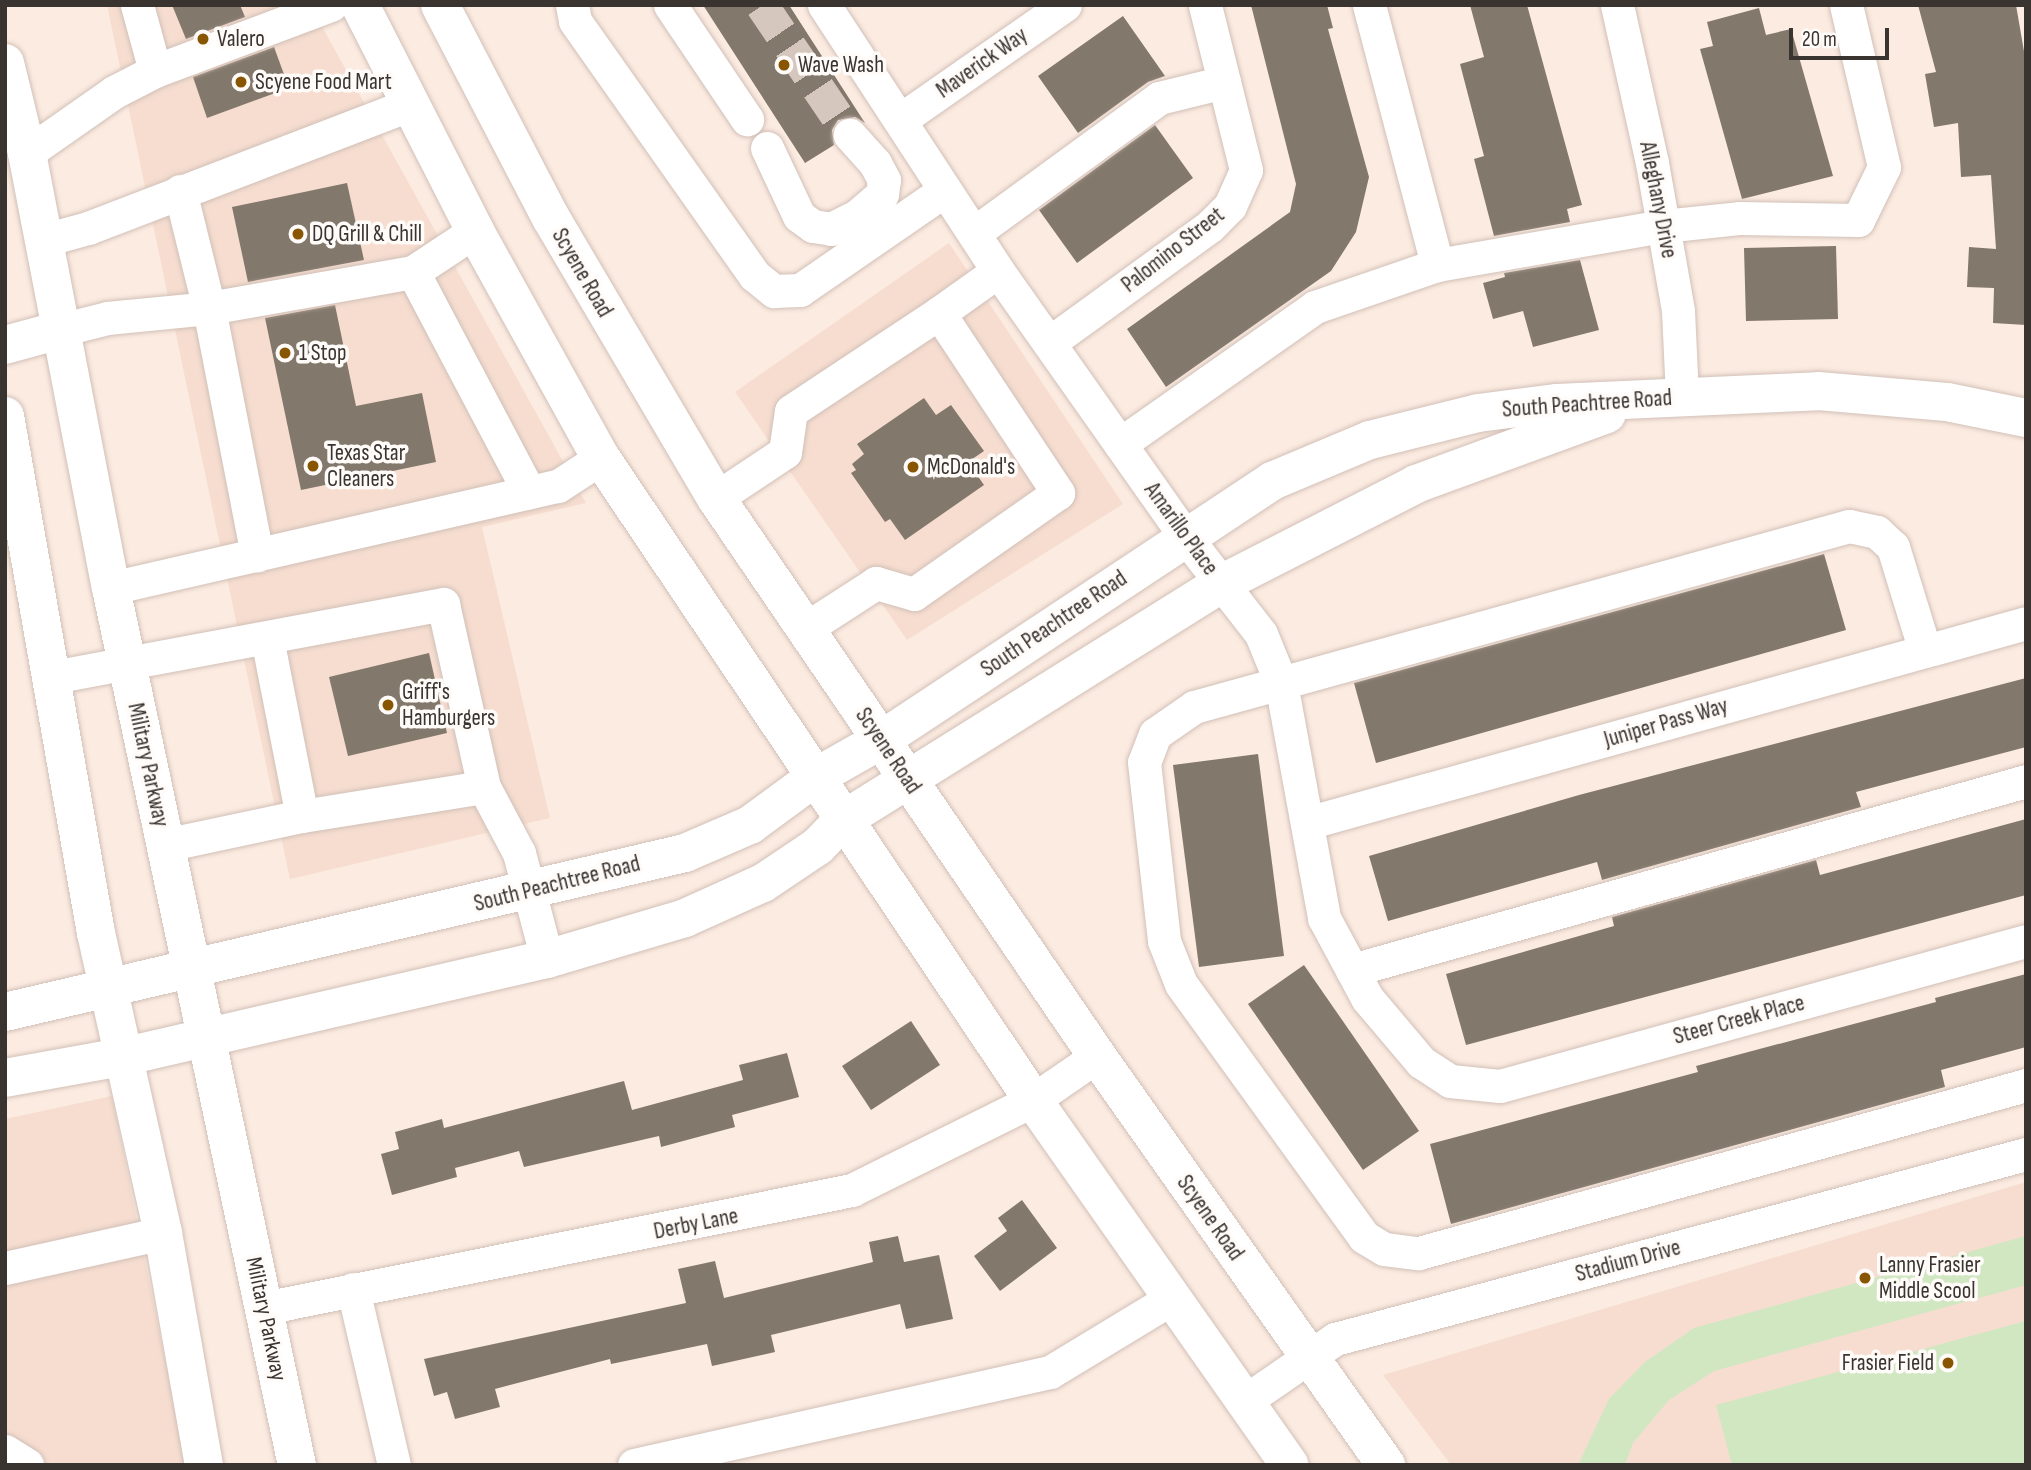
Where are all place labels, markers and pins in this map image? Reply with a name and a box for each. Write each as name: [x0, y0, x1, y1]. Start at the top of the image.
place label: Valero: [217, 25, 265, 53]
marker: Valero: [195, 31, 211, 47]
place label: Wave Wash: [798, 51, 884, 79]
marker: Wave Wash: [776, 57, 792, 73]
place label: Scyene Food Mart: [255, 68, 392, 96]
marker: Scyene Food Mart: [233, 74, 249, 90]
place label: DQ Grill & Chill: [312, 220, 422, 248]
marker: DQ Grill & Chill: [290, 226, 306, 242]
place label: 1 Stop: [299, 339, 346, 367]
marker: 1 Stop: [277, 345, 293, 361]
place label: Texas Star Cleaners: [327, 439, 405, 493]
place label: McDonald's: [927, 453, 1015, 481]
marker: Texas Star Cleaners: [305, 458, 321, 474]
marker: McDonald's: [905, 459, 921, 475]
place label: Griff's Hamburgers: [402, 678, 495, 732]
marker: Griff's Hamburgers: [380, 697, 396, 713]
place label: Lanny Frasier Middle Scool: [1879, 1251, 1981, 1305]
marker: Lanny Frasier Middle Scool: [1857, 1270, 1873, 1286]
place label: Frasier Field: [1842, 1349, 1934, 1377]
marker: Frasier Field: [1940, 1355, 1956, 1371]

